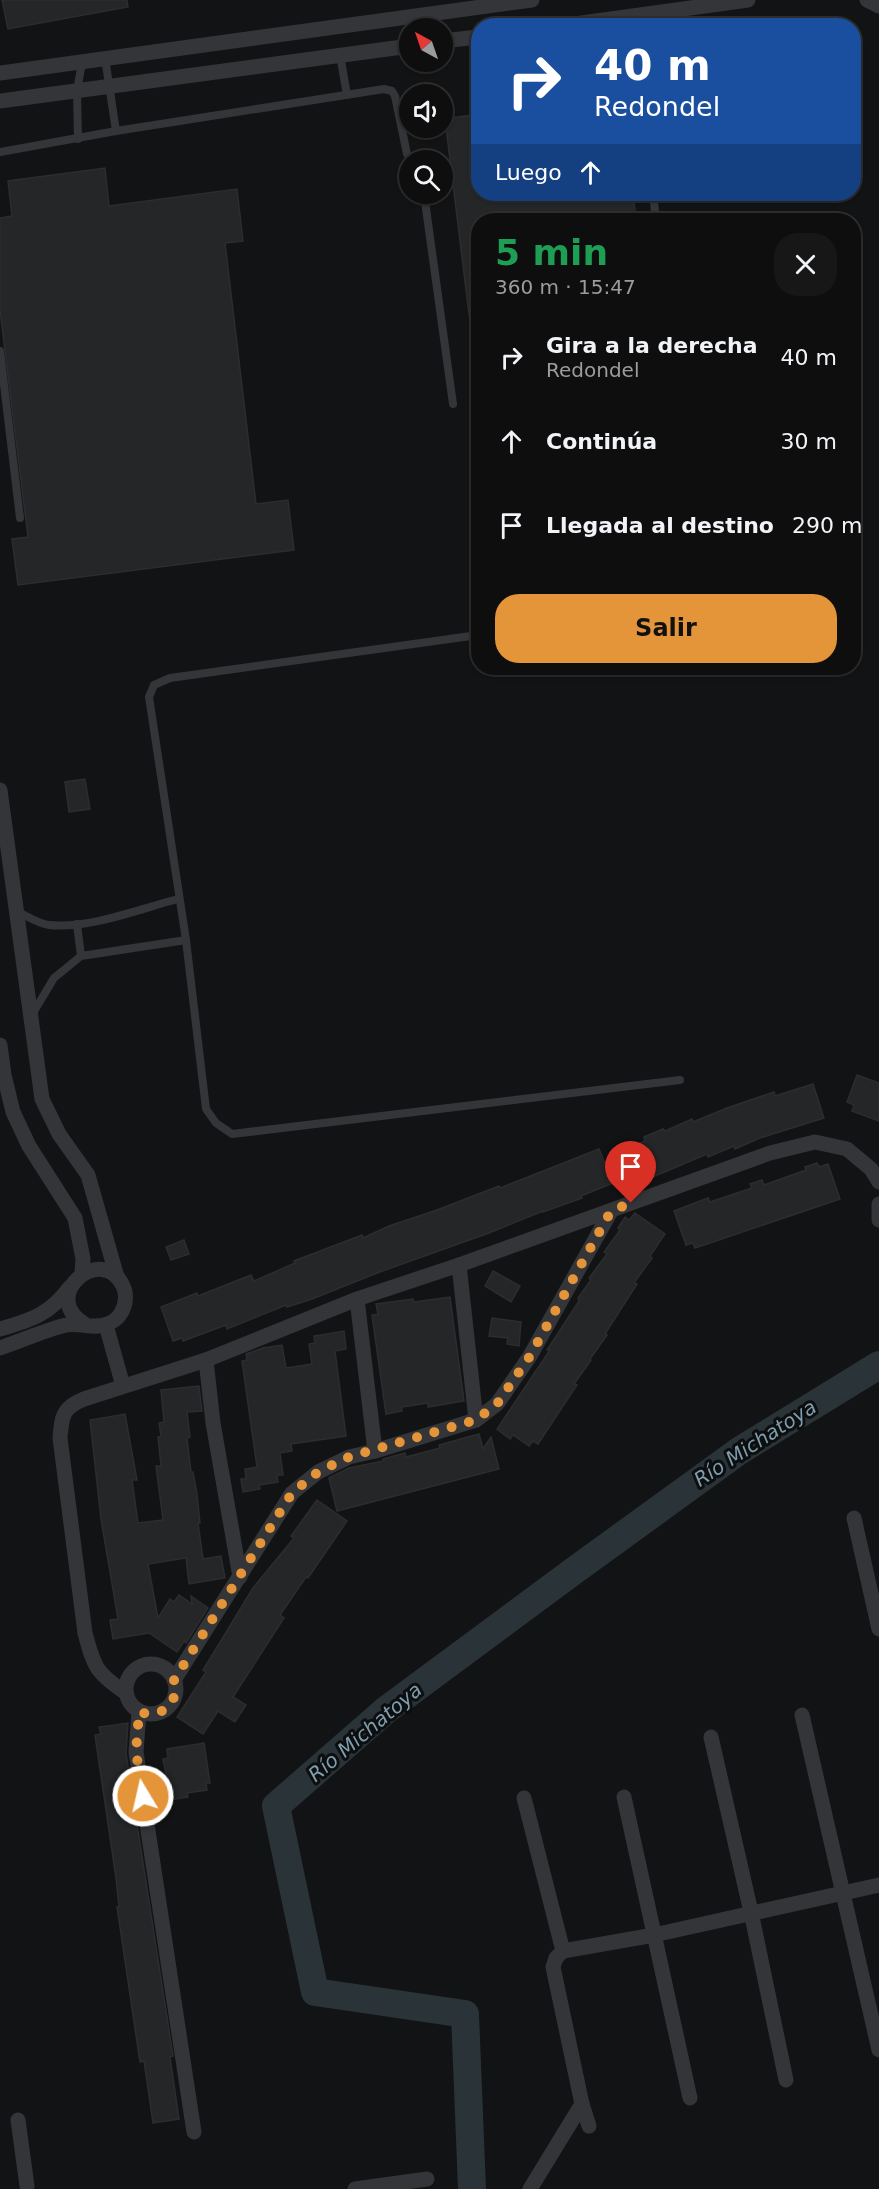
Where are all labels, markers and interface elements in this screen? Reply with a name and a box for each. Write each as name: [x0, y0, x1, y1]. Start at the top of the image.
north arrow: [399, 18, 453, 72]
map controls: [399, 18, 453, 204]
text: 40 m: [594, 41, 711, 90]
icon: right: [495, 42, 573, 120]
button: sound: [399, 84, 453, 138]
text: Redondel: [594, 91, 720, 122]
button: search: [399, 150, 453, 204]
icon: ahead: [574, 156, 607, 189]
text: Luego: [495, 160, 562, 185]
text: 5 min: [495, 232, 608, 273]
button: close: [774, 233, 837, 296]
text: 360 m · 15:47: [495, 275, 636, 299]
text: Gira a la derecha: [546, 333, 758, 358]
icon: right: [495, 341, 528, 374]
text: 40 m: [781, 345, 837, 370]
text: Redondel: [546, 358, 639, 382]
icon: ahead: [495, 425, 528, 458]
text: Continúa: [546, 429, 657, 454]
text: 30 m: [781, 429, 837, 454]
icon: arrive: [495, 509, 528, 542]
text: Llegada al destino: [546, 513, 774, 538]
text: 290 m: [792, 513, 862, 538]
button: Salir: [495, 594, 837, 663]
pin: [605, 1141, 656, 1203]
icon: arrive: [614, 1150, 647, 1183]
water label: Río Michatoya: [689, 1395, 821, 1491]
water label: Río Michatoya: [303, 1678, 427, 1786]
position arrow: [111, 1764, 175, 1828]

